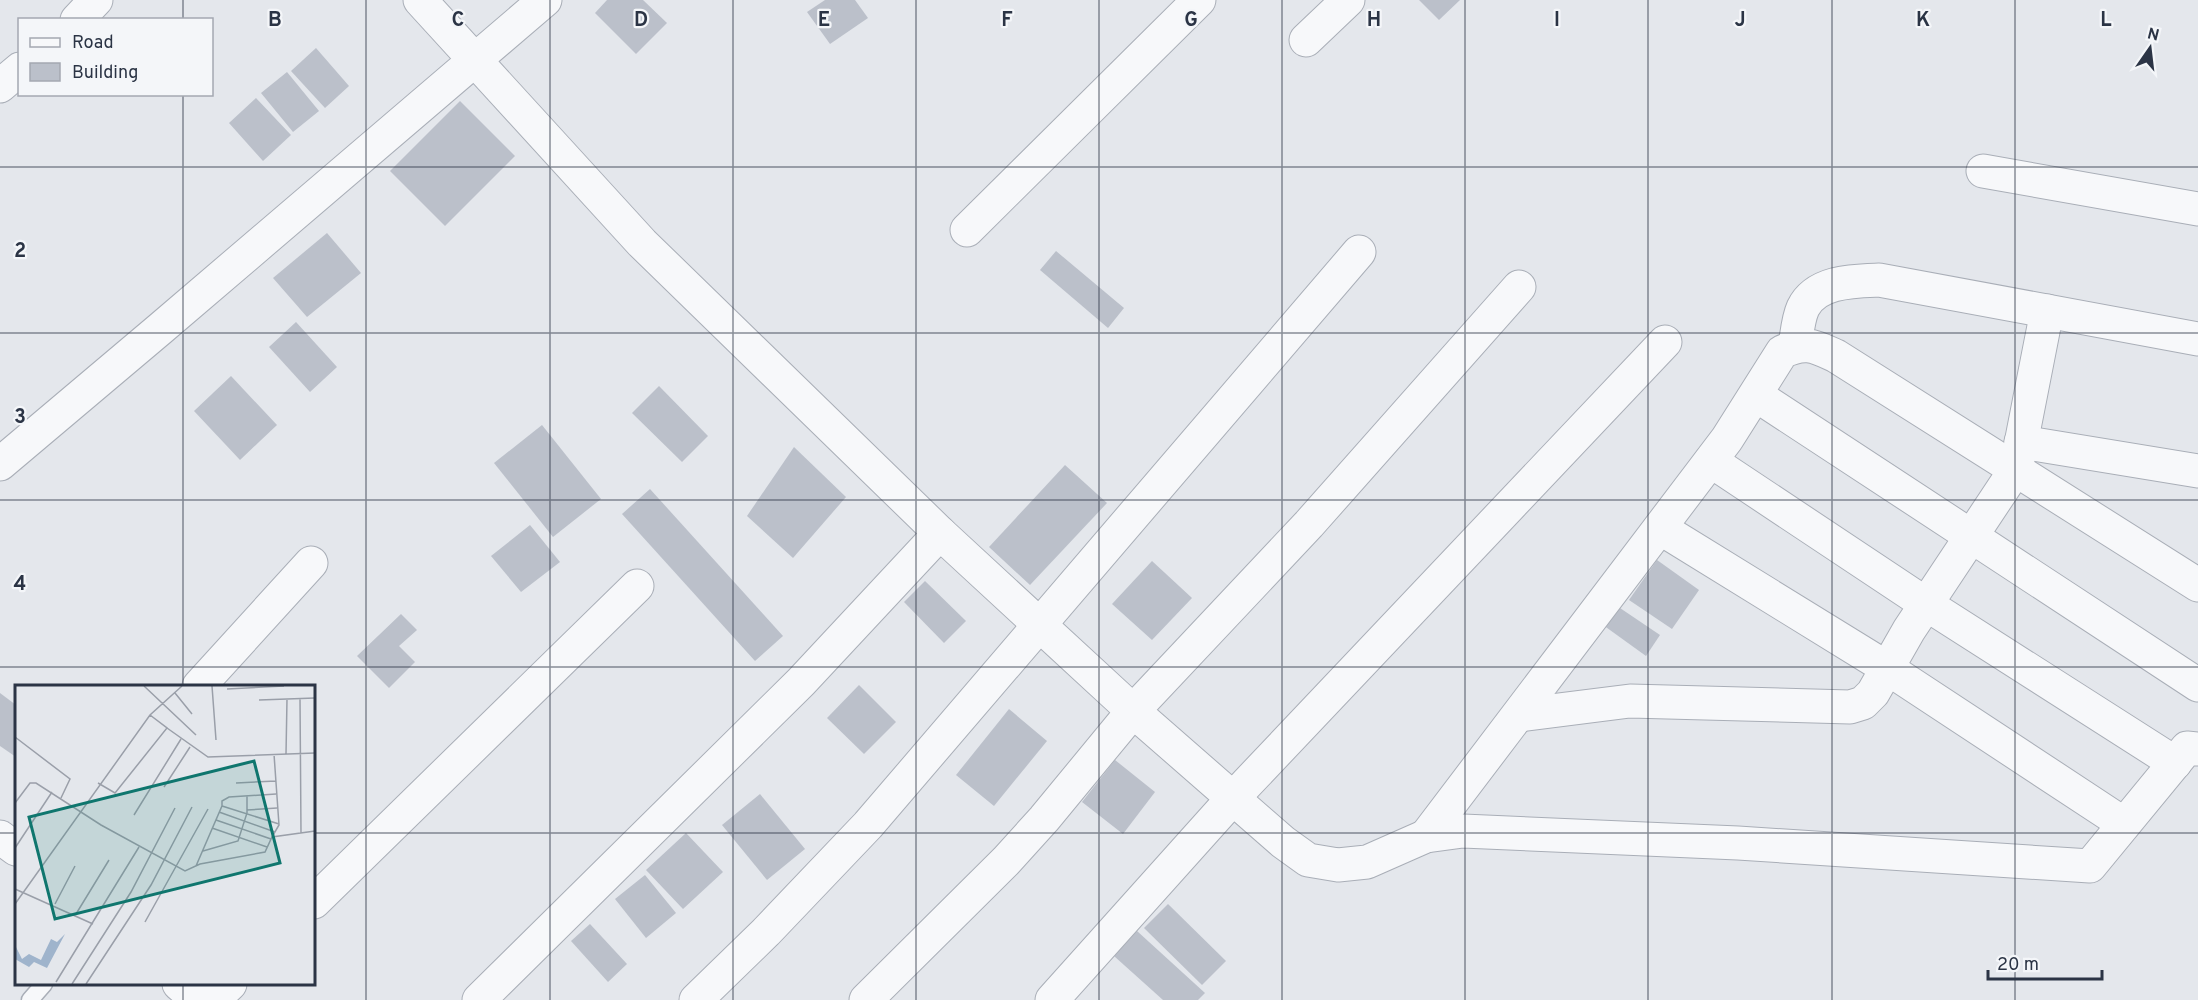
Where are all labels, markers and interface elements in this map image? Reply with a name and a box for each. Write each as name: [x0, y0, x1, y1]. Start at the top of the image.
text: B: [268, 8, 282, 34]
text: C: [452, 8, 464, 34]
text: D: [634, 8, 648, 34]
text: E: [818, 8, 830, 34]
text: F: [1001, 8, 1013, 34]
text: G: [1184, 8, 1198, 34]
text: H: [1367, 8, 1381, 34]
text: I: [1554, 8, 1560, 34]
text: J: [1734, 8, 1746, 34]
text: K: [1916, 8, 1930, 34]
text: L: [2100, 8, 2112, 34]
legend: [18, 18, 213, 96]
north arrow: [2120, 18, 2180, 78]
text: N: [2145, 24, 2161, 46]
text: Road: [72, 32, 114, 55]
text: Building: [72, 62, 138, 85]
text: 2: [14, 239, 26, 265]
text: 3: [14, 405, 26, 431]
text: 4: [14, 572, 26, 598]
inset map: [15, 685, 315, 985]
scale bar: [1988, 943, 2102, 981]
text: 20 m: [1997, 954, 2039, 977]

